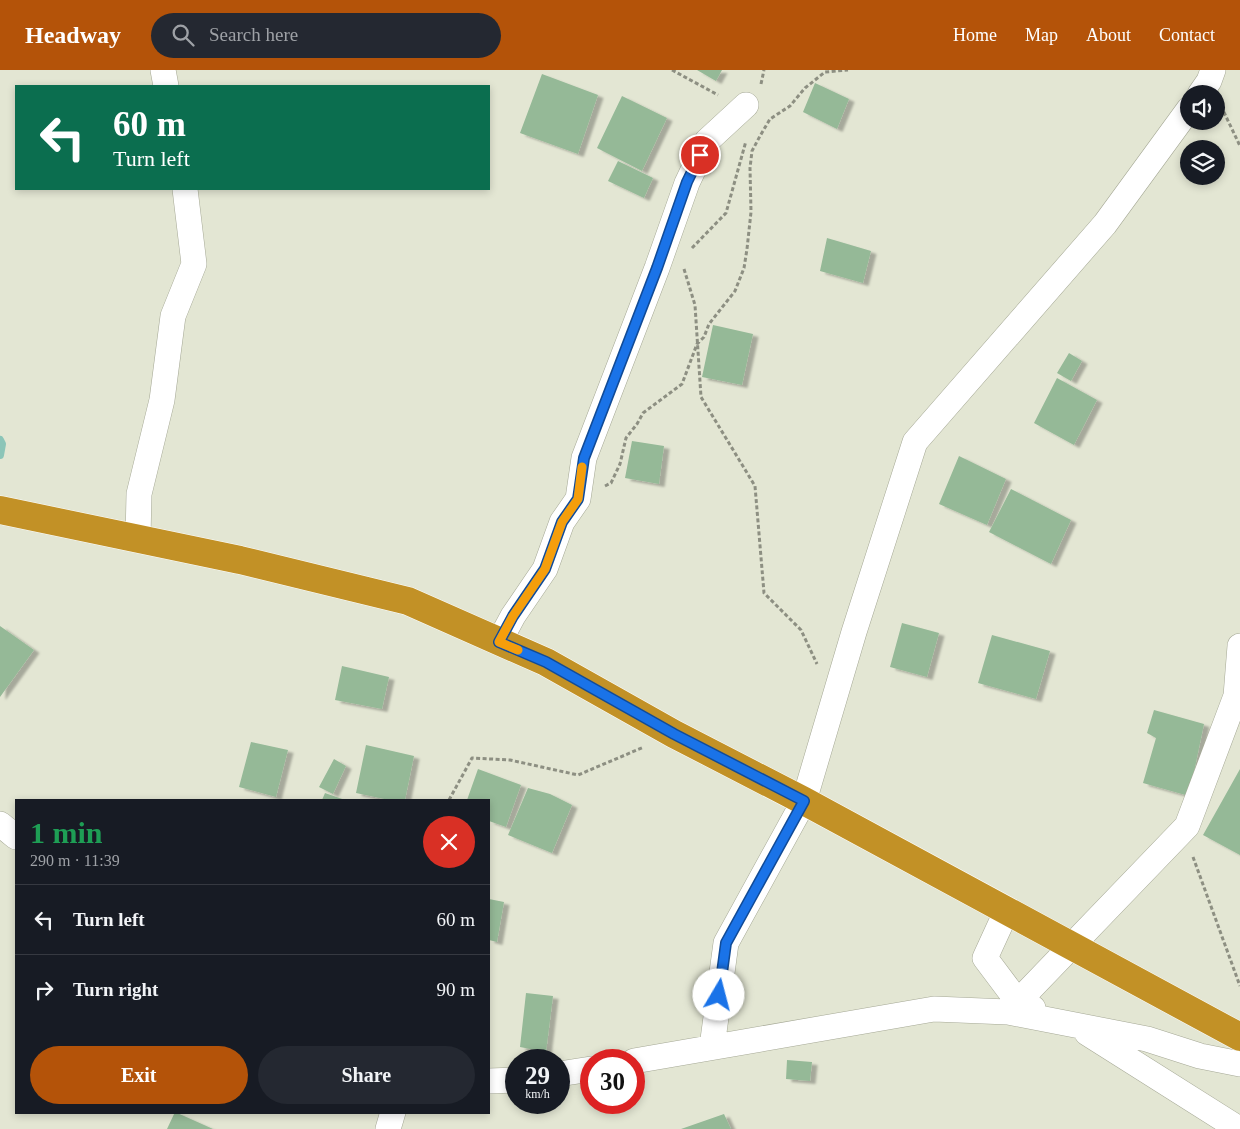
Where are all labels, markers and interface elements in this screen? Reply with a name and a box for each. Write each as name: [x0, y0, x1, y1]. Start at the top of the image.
search box: [151, 13, 501, 58]
icon: search: [169, 21, 197, 49]
text: Headway: [25, 22, 121, 48]
text: Search here: [209, 24, 298, 45]
text: Home: [953, 25, 997, 45]
text: Map: [1025, 25, 1058, 45]
text: About: [1086, 25, 1131, 45]
text: Contact: [1159, 25, 1215, 45]
map controls: [1180, 85, 1225, 185]
button: sound: [1180, 85, 1225, 130]
icon: left: [30, 105, 95, 170]
text: 60 m: [113, 105, 186, 144]
pin: [679, 134, 721, 176]
button: layers: [1180, 140, 1225, 185]
icon: arrive: [686, 141, 714, 169]
text: Turn left: [113, 146, 190, 171]
text: 1 min: [30, 816, 103, 849]
button: close: [423, 816, 475, 868]
text: 290 m · 11:39: [30, 852, 120, 869]
icon: left: [30, 906, 58, 934]
text: Turn left: [73, 909, 145, 930]
text: 60 m: [436, 909, 475, 930]
position arrow: [692, 968, 744, 1020]
icon: right: [30, 976, 58, 1004]
text: Turn right: [73, 979, 158, 1000]
text: 90 m: [436, 979, 475, 1000]
button: Exit: [30, 1046, 248, 1104]
button: Share: [258, 1046, 475, 1104]
speed limit sign: 30: [580, 1049, 645, 1114]
text: 29: [525, 1062, 550, 1089]
text: km/h: [525, 1087, 550, 1101]

